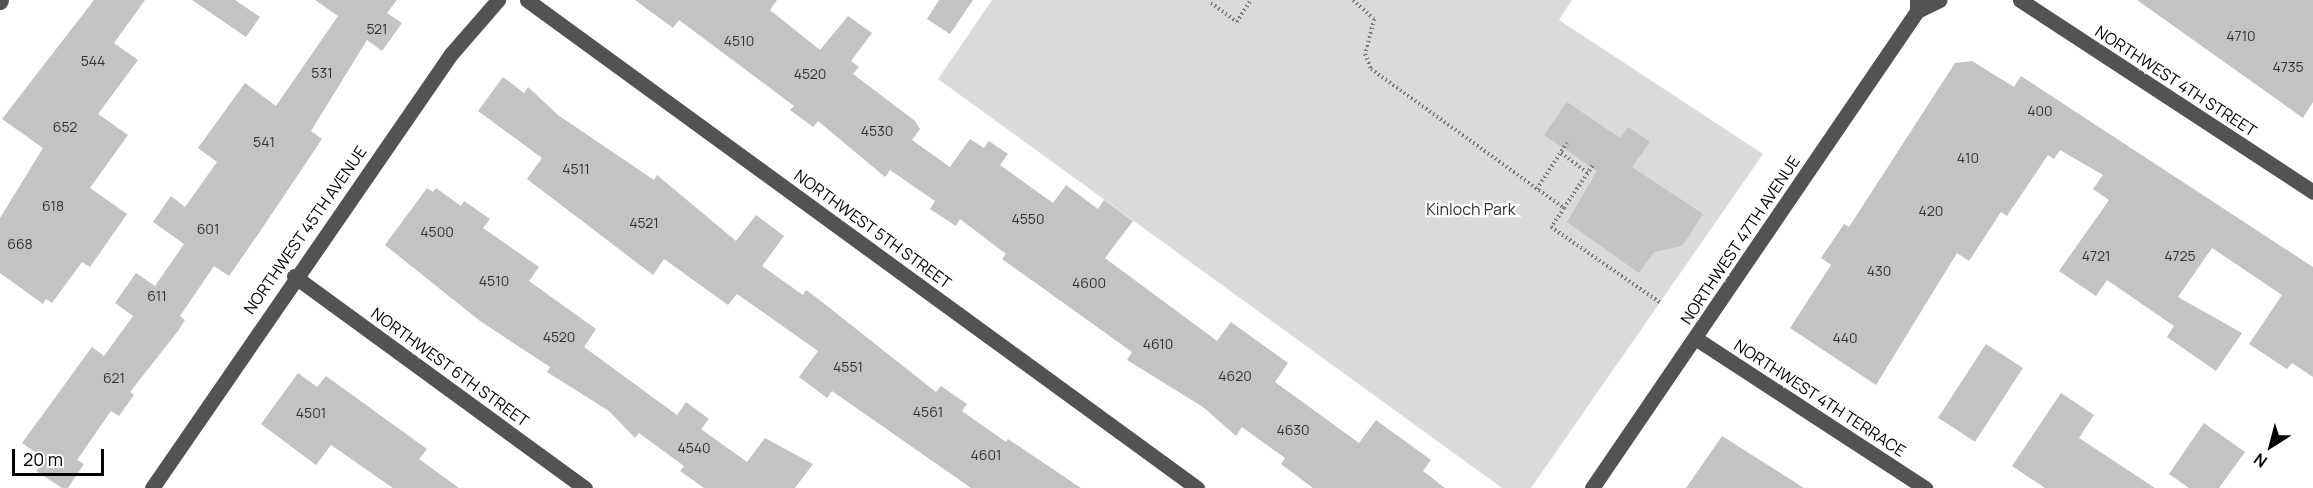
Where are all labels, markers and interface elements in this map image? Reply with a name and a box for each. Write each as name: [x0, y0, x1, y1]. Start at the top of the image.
house number: 521: [366, 21, 388, 37]
street label: NORTHWEST 4TH STREET: [2092, 22, 2260, 140]
house number: 4710: [2226, 28, 2256, 44]
house number: 4510: [724, 33, 754, 49]
house number: 544: [81, 53, 105, 69]
house number: 4735: [2272, 59, 2304, 75]
house number: 531: [311, 65, 333, 81]
house number: 4520: [794, 66, 826, 82]
house number: 400: [2027, 103, 2053, 119]
house number: 652: [53, 119, 77, 135]
house number: 4530: [861, 123, 893, 139]
house number: 541: [253, 134, 275, 150]
street label: NORTHWEST 45TH AVENUE: [240, 142, 370, 318]
house number: 410: [1957, 150, 1979, 166]
street label: NORTHWEST 47TH AVENUE: [1676, 152, 1804, 328]
house number: 4511: [562, 161, 590, 177]
street label: NORTHWEST 5TH STREET: [791, 166, 955, 292]
house number: 618: [42, 198, 64, 214]
park label: Kinloch Park: [1426, 199, 1516, 219]
house number: 420: [1919, 203, 1943, 219]
house number: 4550: [1012, 211, 1044, 227]
house number: 4521: [629, 215, 659, 231]
house number: 601: [197, 221, 219, 237]
house number: 4500: [420, 224, 454, 240]
house number: 668: [7, 236, 33, 252]
house number: 4721: [2082, 248, 2110, 264]
house number: 4725: [2164, 248, 2196, 264]
house number: 430: [1867, 263, 1891, 279]
house number: 4510: [479, 273, 509, 289]
house number: 4600: [1072, 275, 1106, 291]
house number: 611: [147, 288, 167, 304]
street label: NORTHWEST 6TH STREET: [367, 303, 533, 431]
house number: 4520: [543, 329, 575, 345]
house number: 440: [1832, 330, 1858, 346]
street label: NORTHWEST 4TH TERRACE: [1731, 335, 1909, 461]
house number: 4610: [1143, 336, 1173, 352]
house number: 4551: [833, 359, 863, 375]
house number: 4620: [1218, 368, 1252, 384]
house number: 621: [103, 370, 125, 386]
house number: 4561: [913, 404, 943, 420]
house number: 4501: [296, 405, 326, 421]
north arrow: [2241, 416, 2301, 476]
house number: 4630: [1276, 422, 1310, 438]
scale bar: [15, 437, 106, 475]
house number: 4540: [677, 440, 711, 456]
text: 20 m: [23, 447, 63, 471]
house number: 4601: [971, 447, 1001, 463]
text: N: [2249, 448, 2272, 473]

